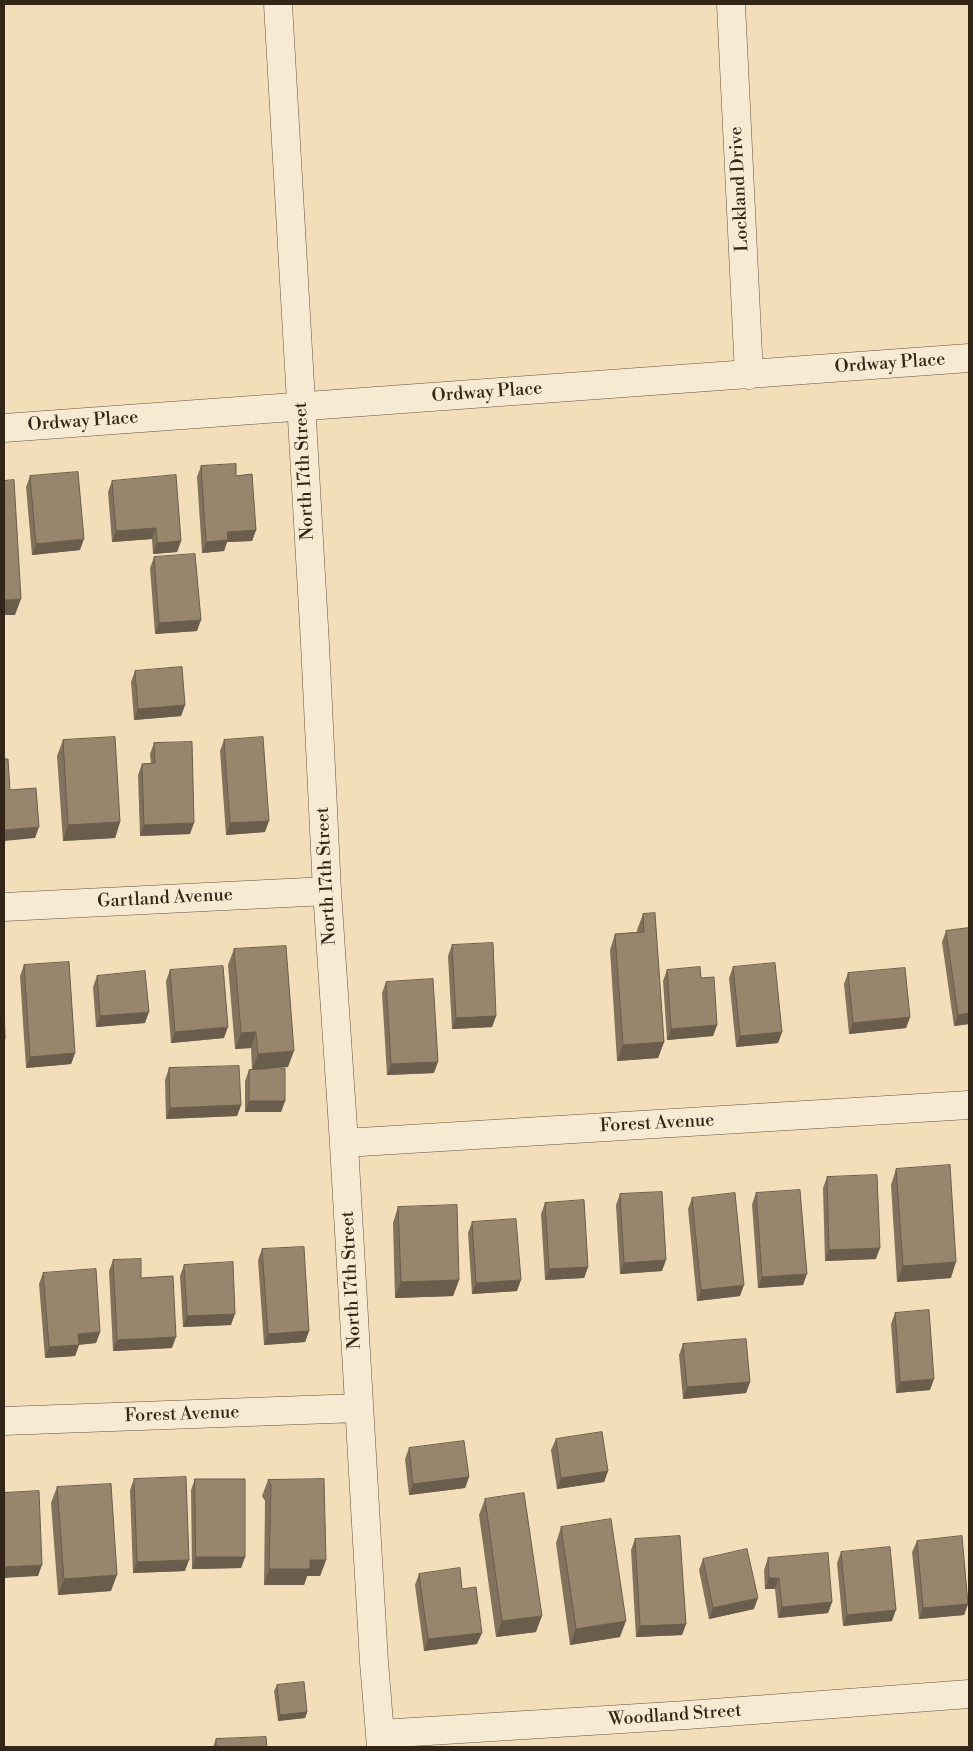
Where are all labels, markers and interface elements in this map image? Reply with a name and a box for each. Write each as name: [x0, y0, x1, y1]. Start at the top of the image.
street label: Lockland Drive: [726, 126, 754, 252]
street label: Ordway Place: [834, 349, 946, 379]
street label: Ordway Place: [431, 378, 543, 408]
street label: North 17th Street: [291, 401, 319, 541]
street label: Ordway Place: [27, 407, 139, 437]
street label: North 17th Street: [313, 806, 341, 946]
street label: Gartland Avenue: [97, 885, 233, 913]
street label: Forest Avenue: [599, 1110, 715, 1138]
street label: North 17th Street: [338, 1210, 366, 1350]
street label: Forest Avenue: [124, 1402, 240, 1428]
street label: Woodland Street: [608, 1701, 742, 1731]

